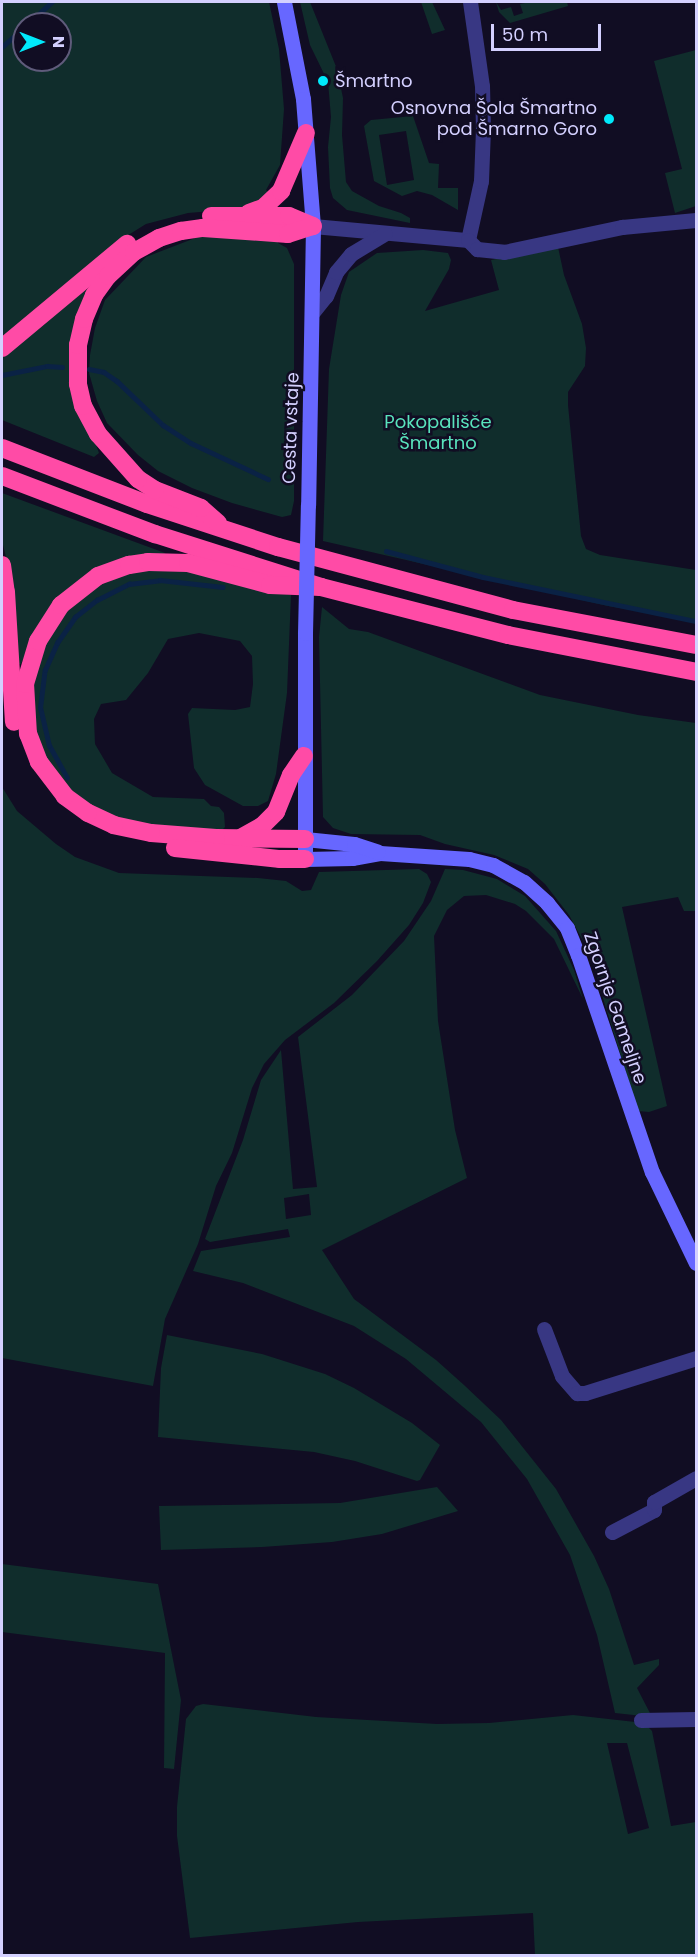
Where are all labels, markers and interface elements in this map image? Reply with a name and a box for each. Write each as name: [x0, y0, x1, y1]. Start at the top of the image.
north arrow: [12, 12, 72, 72]
scale bar: [494, 12, 604, 50]
text: 50 m: [502, 22, 548, 47]
text: N: [47, 36, 70, 48]
place label: Šmartno: [335, 70, 413, 92]
marker: Šmartno: [316, 74, 330, 88]
place label: Osnovna Šola Šmartno pod Šmarno Goro: [391, 98, 597, 140]
marker: Osnovna Šola Šmartno pod Šmarno Goro: [602, 112, 616, 126]
street label: Cesta vstaje: [278, 372, 304, 484]
park label: Pokopališče Šmartno: [384, 412, 492, 454]
street label: Zgornje Gameljne: [579, 929, 651, 1087]

